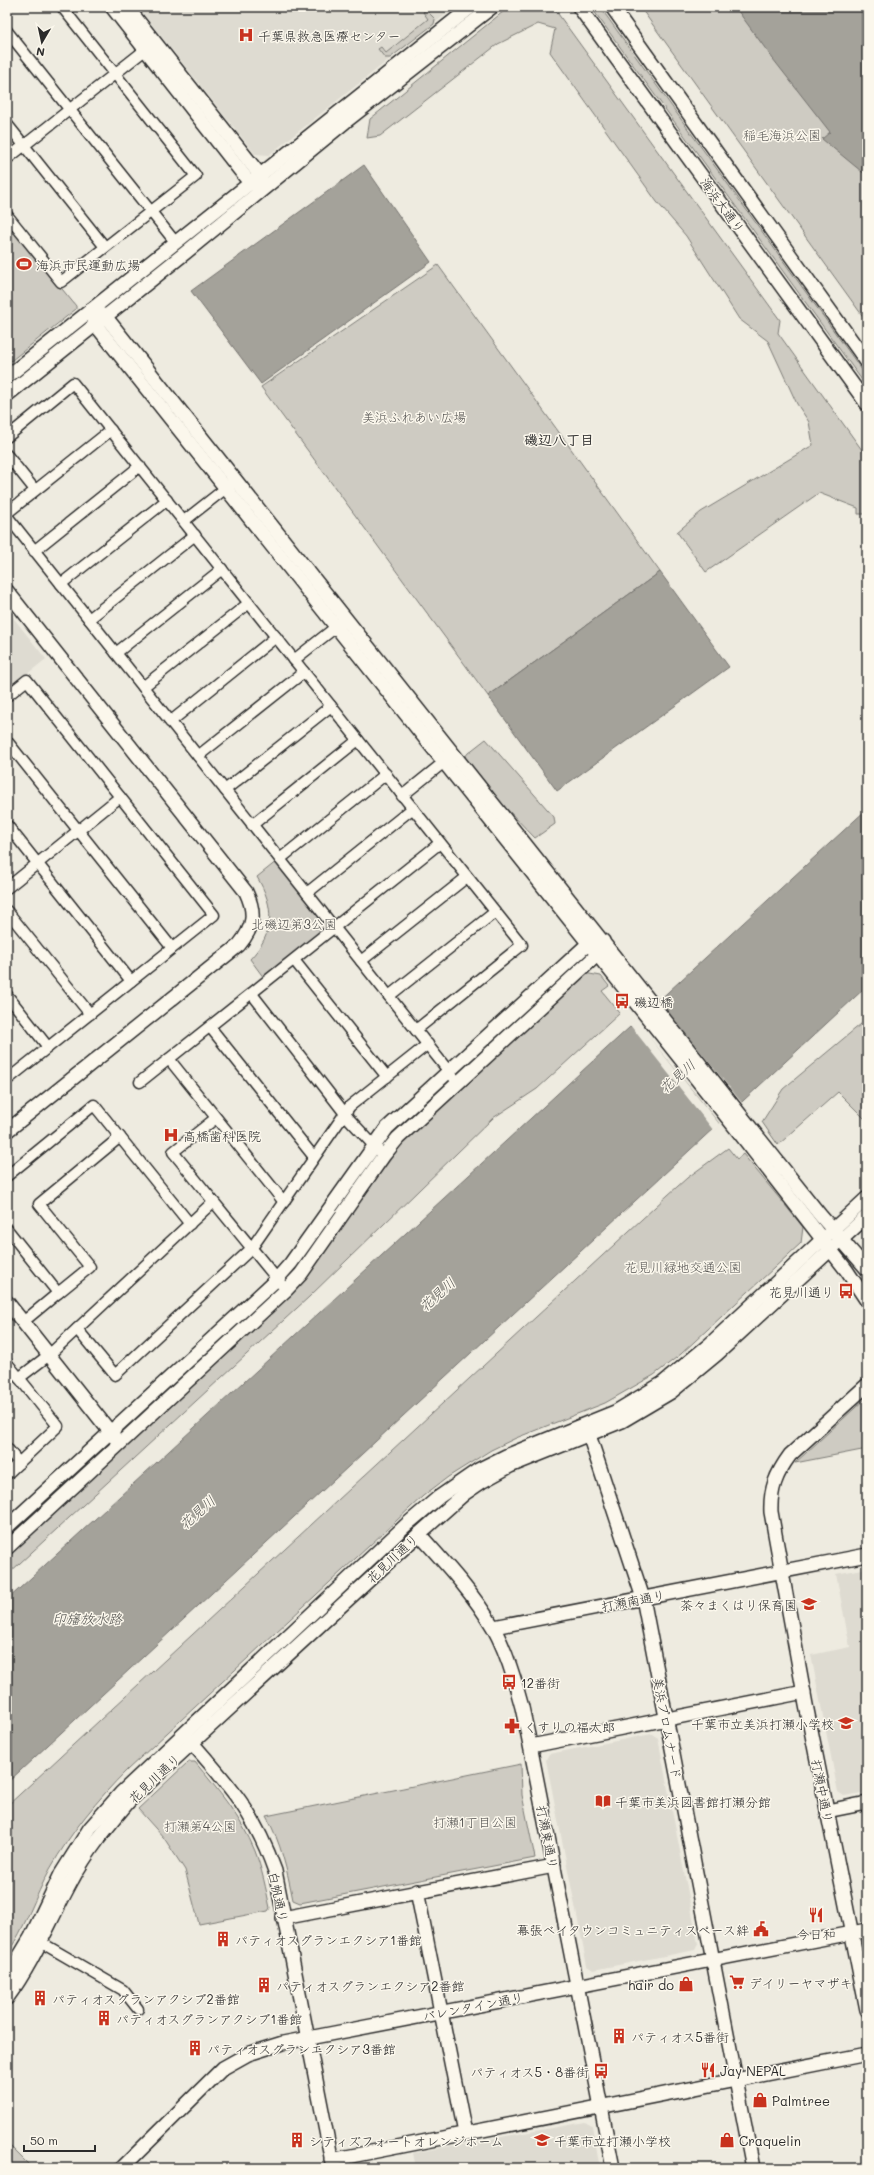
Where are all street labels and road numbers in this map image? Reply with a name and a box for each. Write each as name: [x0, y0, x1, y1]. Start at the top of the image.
street label: 海浜大通り: [697, 174, 749, 236]
street label: 花見川通り: [362, 1530, 422, 1586]
street label: 打瀬南通り: [599, 1585, 667, 1615]
street label: 美浜プロムナード: [650, 1675, 686, 1781]
street label: 花見川通り: [124, 1750, 184, 1806]
street label: 打瀬中通り: [808, 1757, 838, 1825]
street label: 打瀬東通り: [533, 1803, 563, 1871]
street label: 白帆通り: [265, 1870, 293, 1924]
street label: バレンタイン通り: [421, 1988, 525, 2024]

